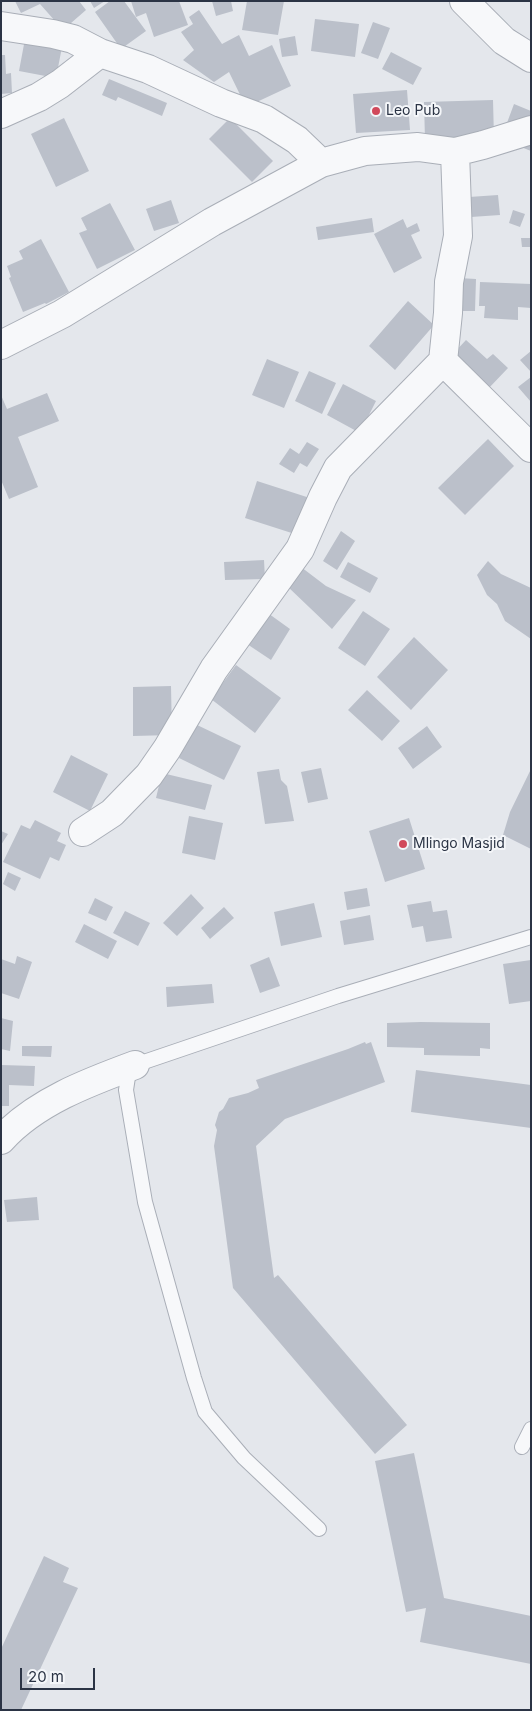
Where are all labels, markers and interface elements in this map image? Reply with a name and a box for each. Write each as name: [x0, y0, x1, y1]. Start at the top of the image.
place label: Leo Pub: [386, 103, 440, 119]
marker: Leo Pub: [370, 105, 382, 117]
place label: Mlingo Masjid: [413, 836, 505, 852]
marker: Mlingo Masjid: [397, 838, 409, 850]
scale bar: [22, 1658, 98, 1690]
text: 20 m: [28, 1667, 64, 1686]

